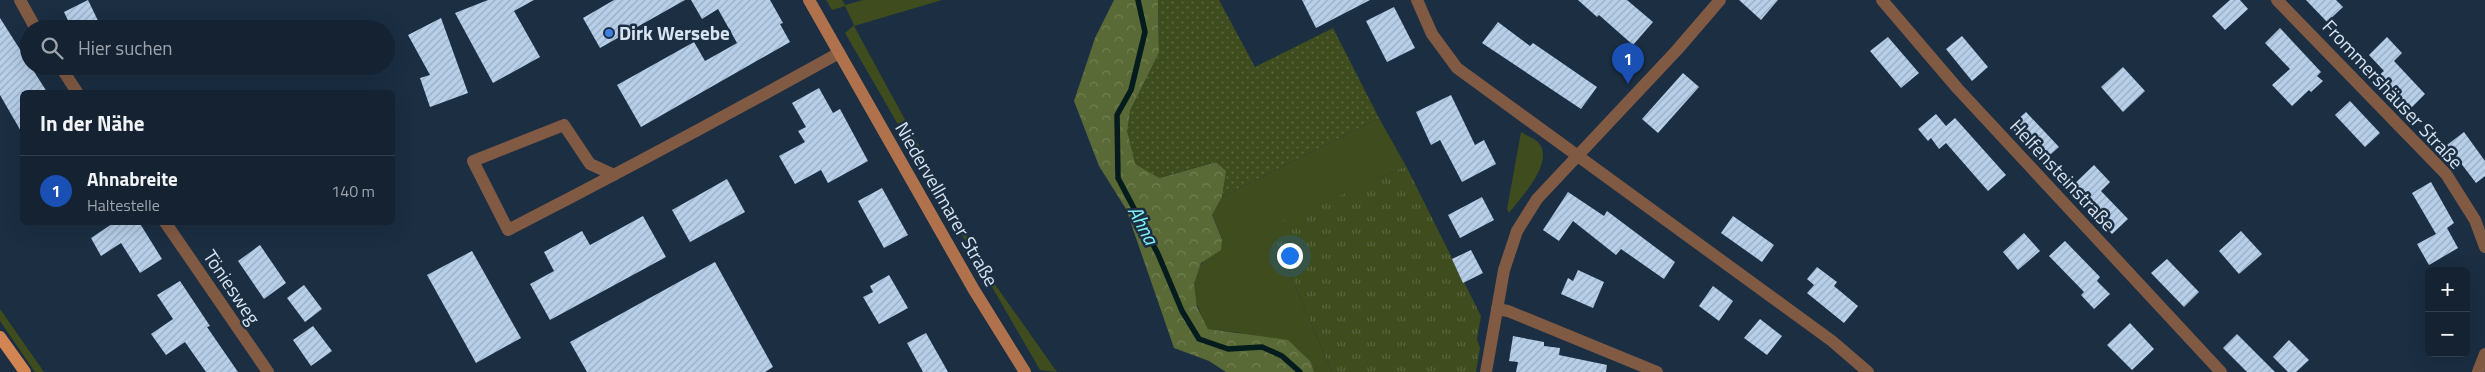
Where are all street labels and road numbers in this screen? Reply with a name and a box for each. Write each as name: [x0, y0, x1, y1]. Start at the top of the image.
street label: Frommershäuser Straße: [2316, 12, 2471, 175]
street label: Helfensteinstraße: [2004, 112, 2123, 237]
street label: Niedervellmarer Straße: [888, 116, 1006, 291]
street label: Töniesweg: [197, 243, 268, 330]

